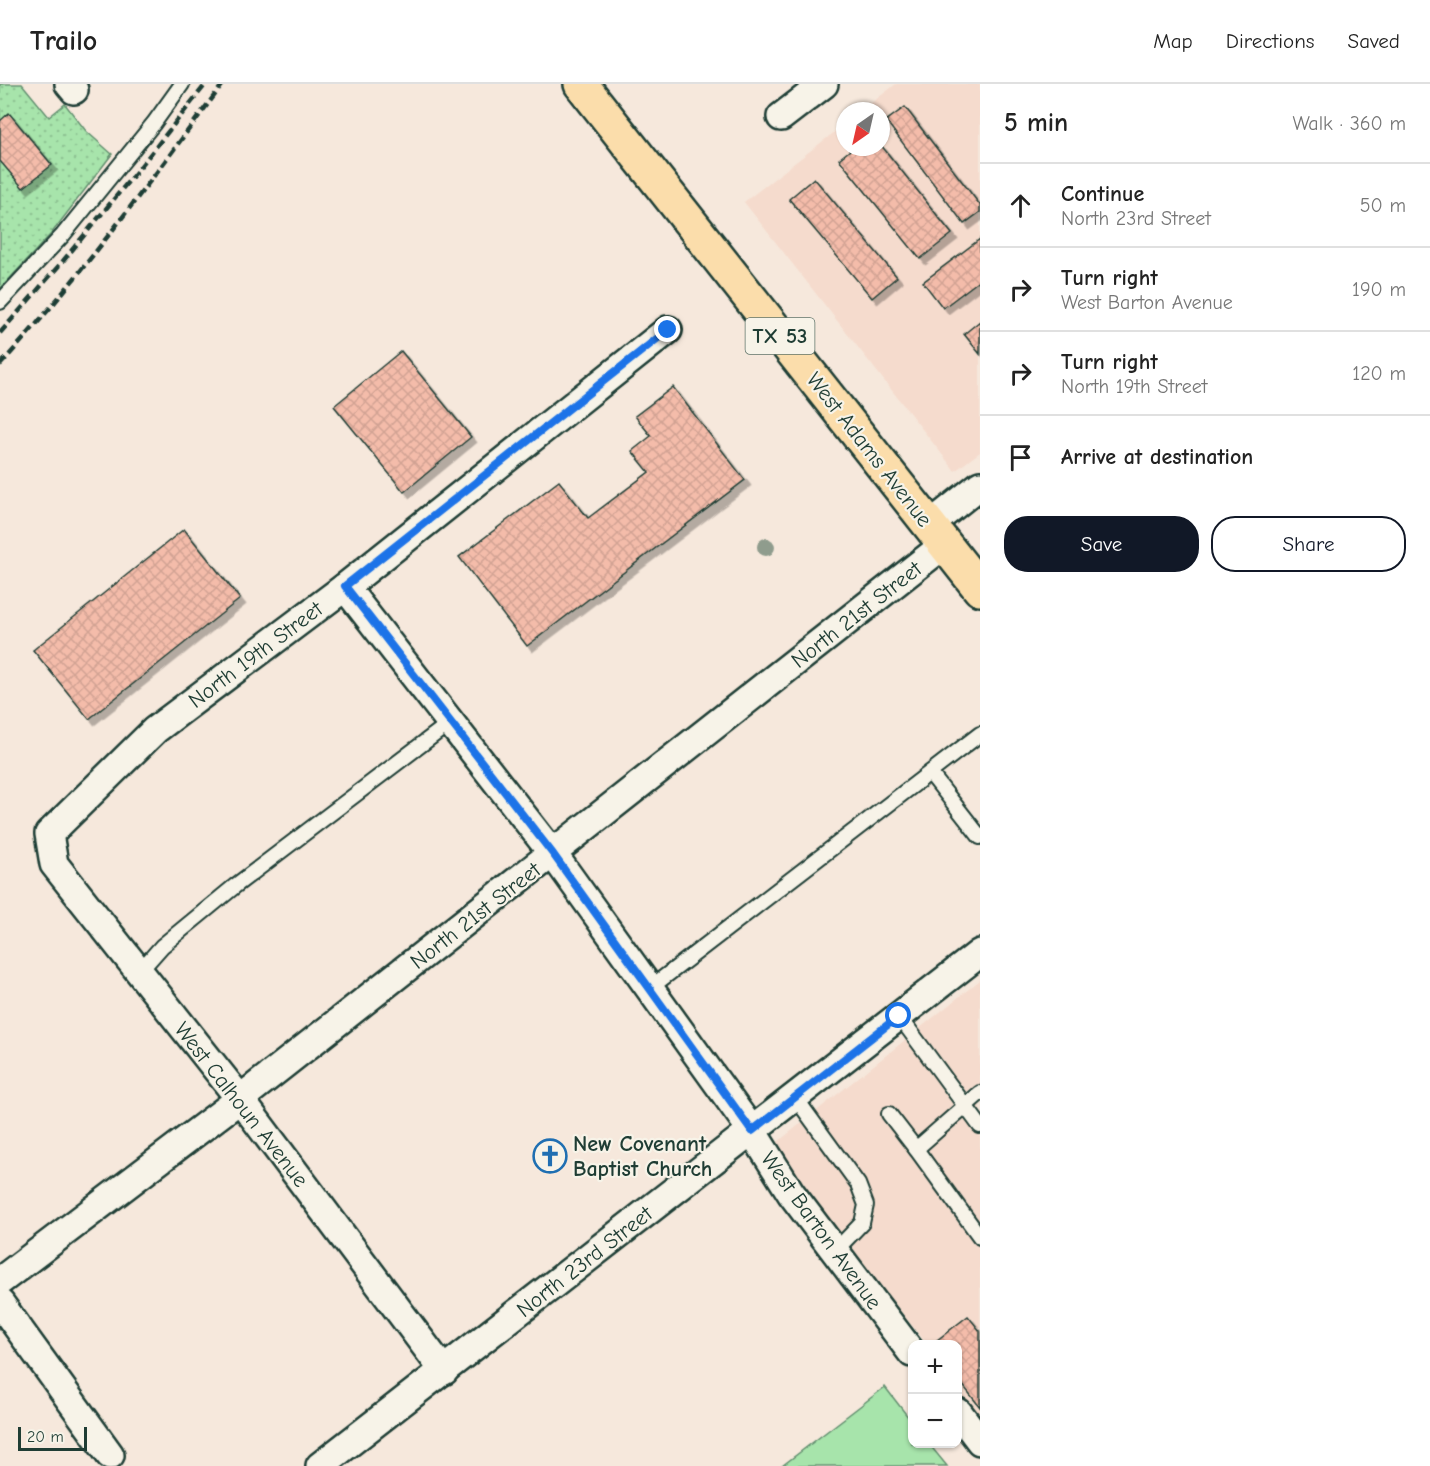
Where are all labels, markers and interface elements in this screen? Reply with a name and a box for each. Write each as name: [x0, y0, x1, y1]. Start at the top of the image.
text: Trailo: [30, 25, 97, 57]
text: Map: [1153, 29, 1193, 53]
text: Directions: [1226, 29, 1315, 53]
text: Saved: [1348, 29, 1400, 53]
north arrow: [836, 102, 890, 156]
text: 5 min: [1004, 108, 1068, 138]
text: Walk · 360 m: [1292, 112, 1406, 135]
text: Continue: [1061, 181, 1144, 207]
icon: ahead: [1004, 189, 1037, 222]
text: 50 m: [1360, 194, 1406, 217]
text: North 23rd Street: [1061, 207, 1211, 230]
text: Turn right: [1061, 265, 1158, 291]
icon: right: [1004, 273, 1037, 306]
text: 190 m: [1352, 278, 1406, 301]
text: West Barton Avenue: [1061, 291, 1233, 314]
route end: [654, 316, 680, 342]
road number: TX 53: [746, 318, 814, 354]
text: Turn right: [1061, 349, 1158, 375]
icon: right: [1004, 357, 1037, 390]
text: 120 m: [1352, 362, 1406, 385]
street label: West Adams Avenue: [801, 367, 938, 532]
text: North 19th Street: [1061, 375, 1208, 398]
icon: arrive: [1004, 441, 1037, 474]
text: Arrive at destination: [1061, 444, 1253, 470]
button: Save: [1004, 516, 1199, 572]
button: Share: [1211, 516, 1406, 572]
street label: North 21st Street: [786, 555, 928, 674]
street label: North 19th Street: [183, 595, 328, 714]
street label: North 21st Street: [405, 856, 547, 975]
route start: [885, 1002, 911, 1028]
street label: West Calhoun Avenue: [169, 1017, 314, 1192]
place label: New Covenant Baptist Church: [573, 1131, 712, 1182]
church icon: New Covenant Baptist Church: [532, 1138, 568, 1174]
street label: West Barton Avenue: [755, 1147, 887, 1315]
street label: North 23rd Street: [512, 1200, 658, 1323]
map controls: [908, 1340, 962, 1448]
button: +: [908, 1340, 962, 1394]
button: −: [908, 1394, 962, 1448]
scale bar: [18, 1424, 87, 1452]
text: 20 m: [27, 1428, 64, 1446]

